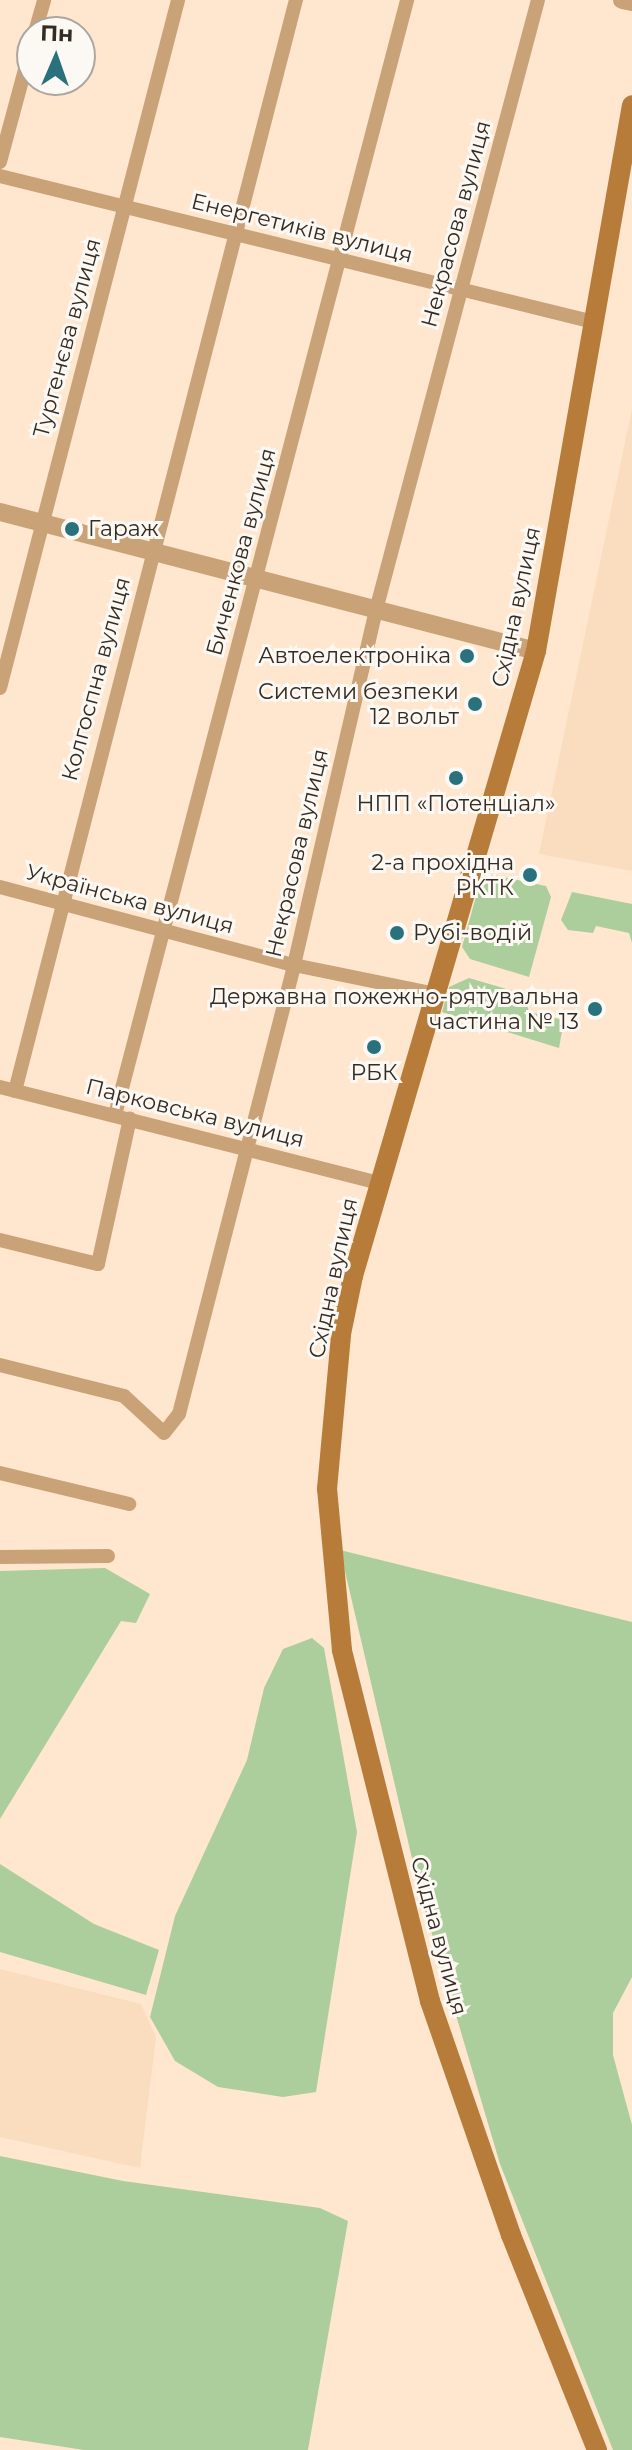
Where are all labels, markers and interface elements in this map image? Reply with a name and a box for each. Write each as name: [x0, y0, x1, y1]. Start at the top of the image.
north arrow: [16, 16, 96, 96]
text: Пн: [40, 19, 74, 48]
street label: Некрасова вулиця: [416, 118, 496, 330]
street label: Енергетиків вулиця: [189, 188, 415, 268]
street label: Тургенєва вулиця: [28, 236, 106, 440]
street label: Биченкова вулиця: [201, 445, 281, 659]
place label: Гараж: [88, 516, 159, 542]
marker: Гараж: [63, 520, 81, 538]
street label: Східна вулиця: [486, 524, 546, 690]
street label: Колгоспна вулиця: [56, 574, 136, 784]
place label: Автоелектроніка: [258, 643, 451, 669]
marker: Автоелектроніка: [458, 647, 476, 665]
place label: Системи безпеки 12 вольт: [258, 678, 459, 730]
marker: Системи безпеки 12 вольт: [466, 695, 484, 713]
street label: Некрасова вулиця: [260, 746, 334, 960]
marker: НПП «Потенціал»: [447, 769, 465, 787]
place label: НПП «Потенціал»: [357, 791, 555, 817]
place label: 2-а прохідна РКТК: [372, 849, 514, 900]
street label: Українська вулиця: [23, 859, 237, 939]
marker: 2-а прохідна РКТК: [521, 866, 539, 884]
place label: Рубі-водій: [413, 920, 532, 946]
marker: Рубі-водій: [388, 924, 406, 942]
place label: Державна пожежно-рятувальна частина № 13: [210, 983, 579, 1034]
marker: Державна пожежно-рятувальна частина № 13: [586, 1000, 604, 1018]
marker: РБК: [365, 1038, 383, 1056]
place label: РБК: [351, 1060, 397, 1086]
street label: Парковська вулиця: [83, 1073, 307, 1153]
street label: Східна вулиця: [303, 1195, 363, 1361]
street label: Східна вулиця: [405, 1854, 473, 2018]

